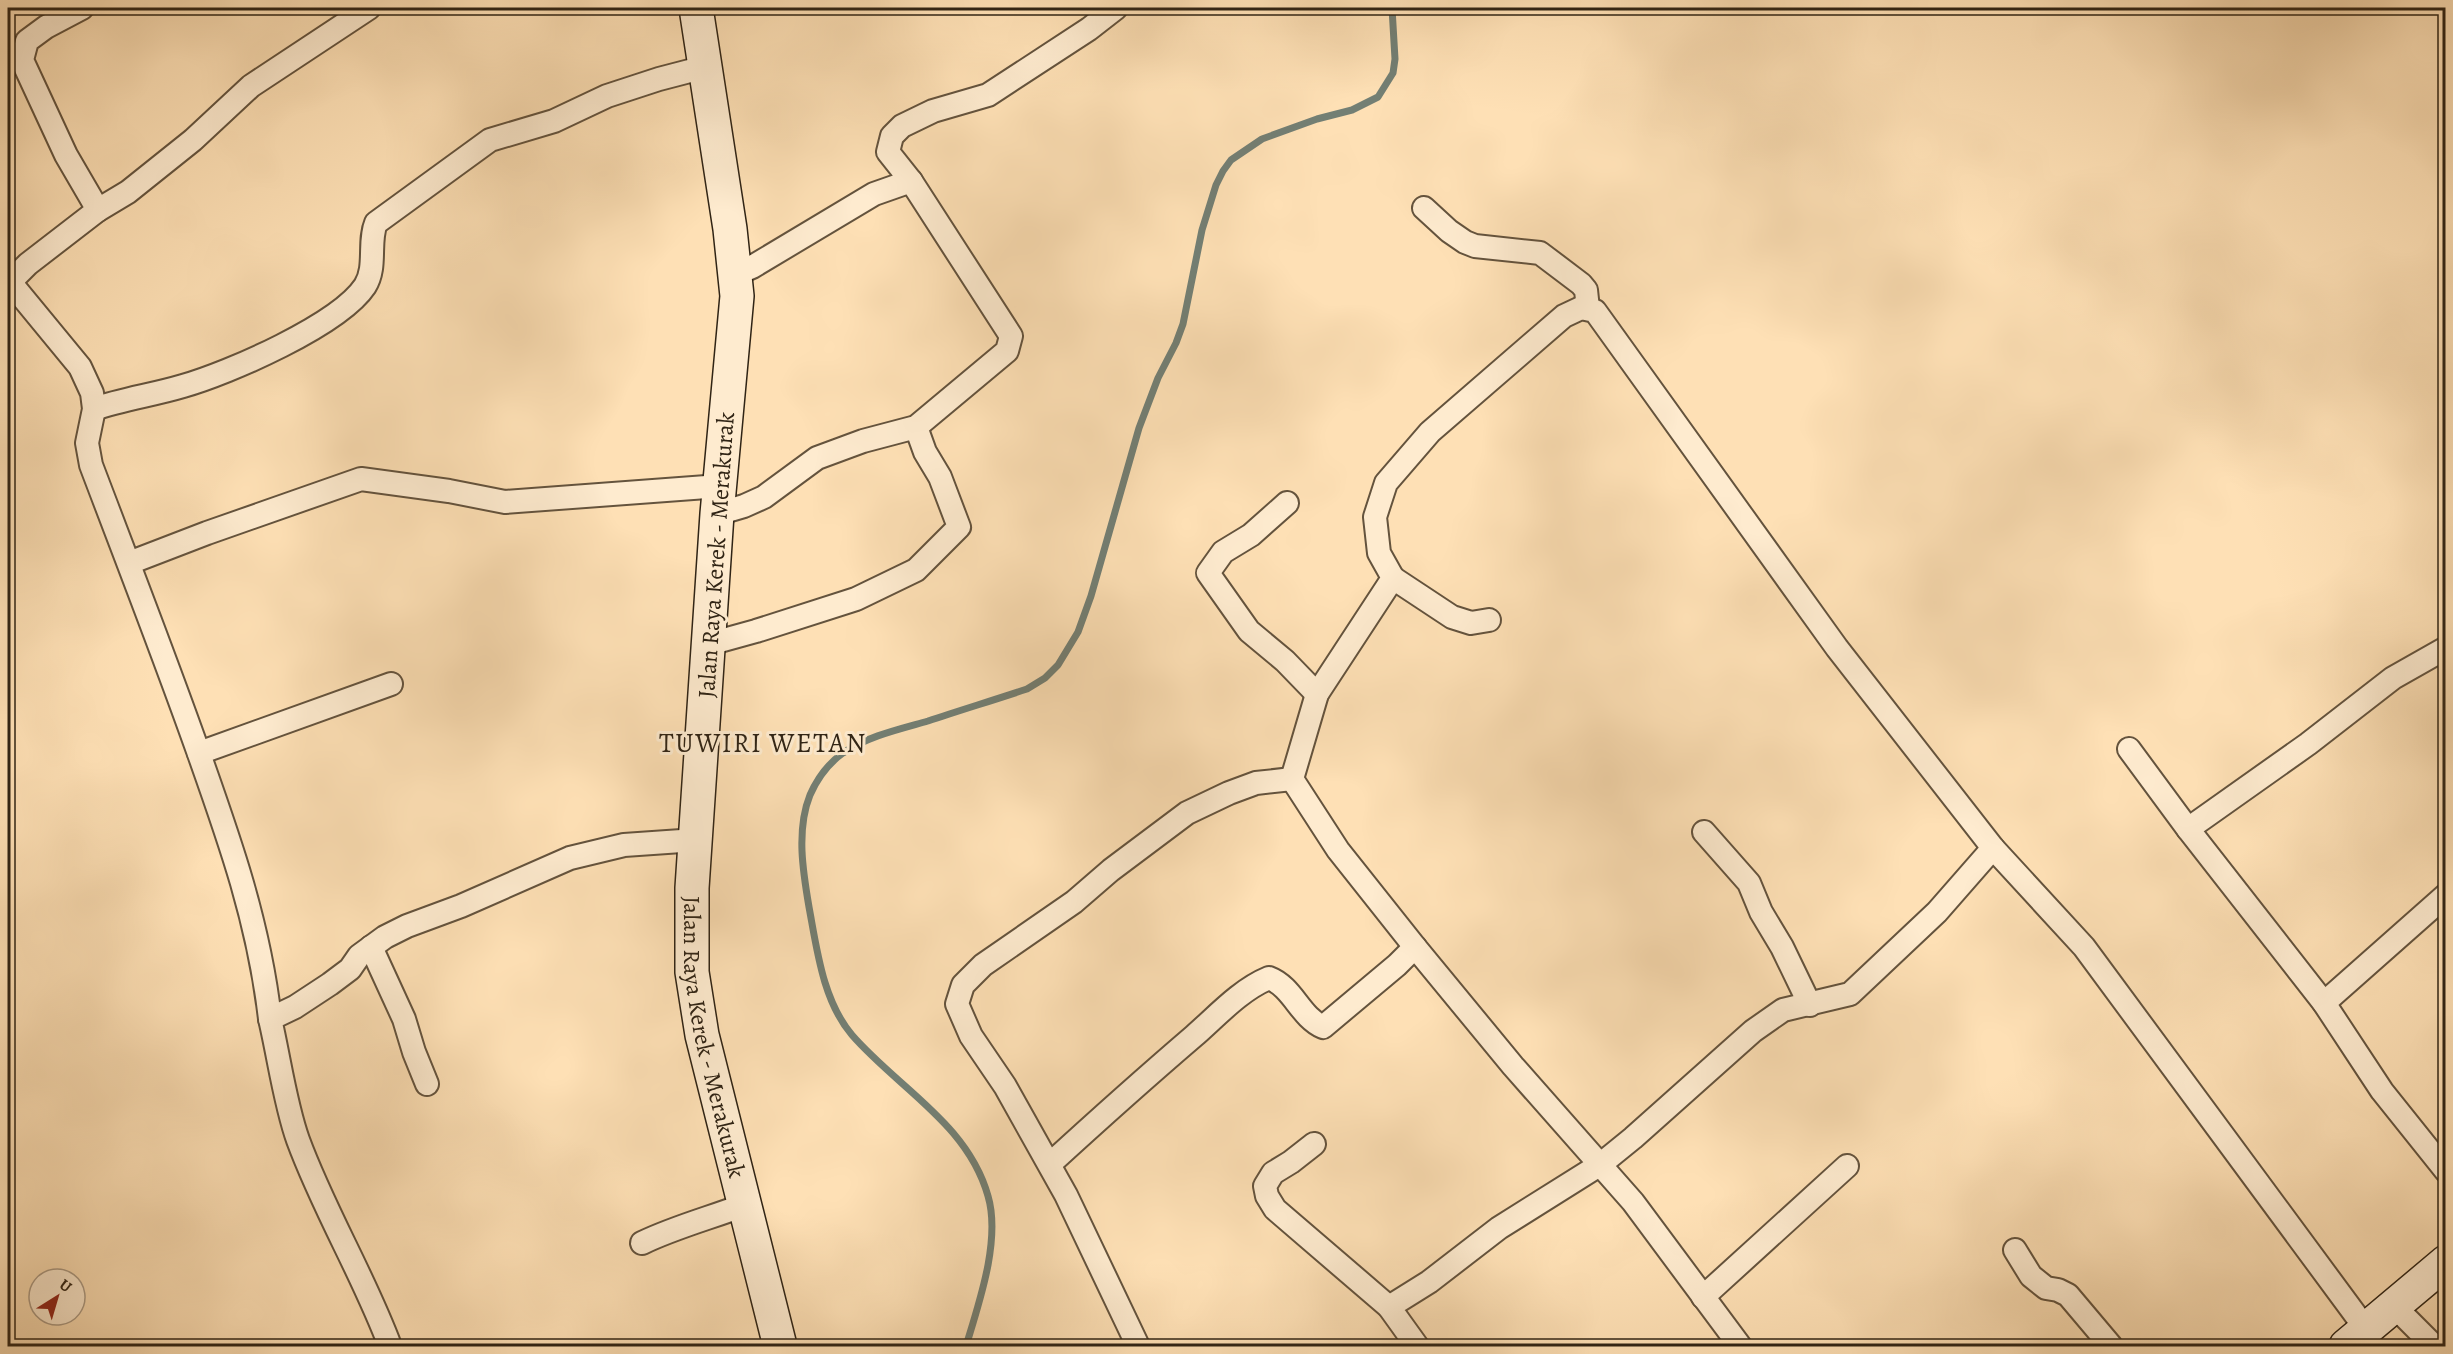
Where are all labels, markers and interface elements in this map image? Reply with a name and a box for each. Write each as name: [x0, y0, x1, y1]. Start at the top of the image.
street label: Jalan Raya Kerek - Merakurak: [690, 411, 742, 699]
district label: TUWIRI WETAN: [659, 725, 867, 761]
street label: Jalan Raya Kerek - Merakurak: [676, 896, 753, 1181]
north arrow: [27, 1267, 87, 1327]
text: U: [55, 1274, 77, 1298]

